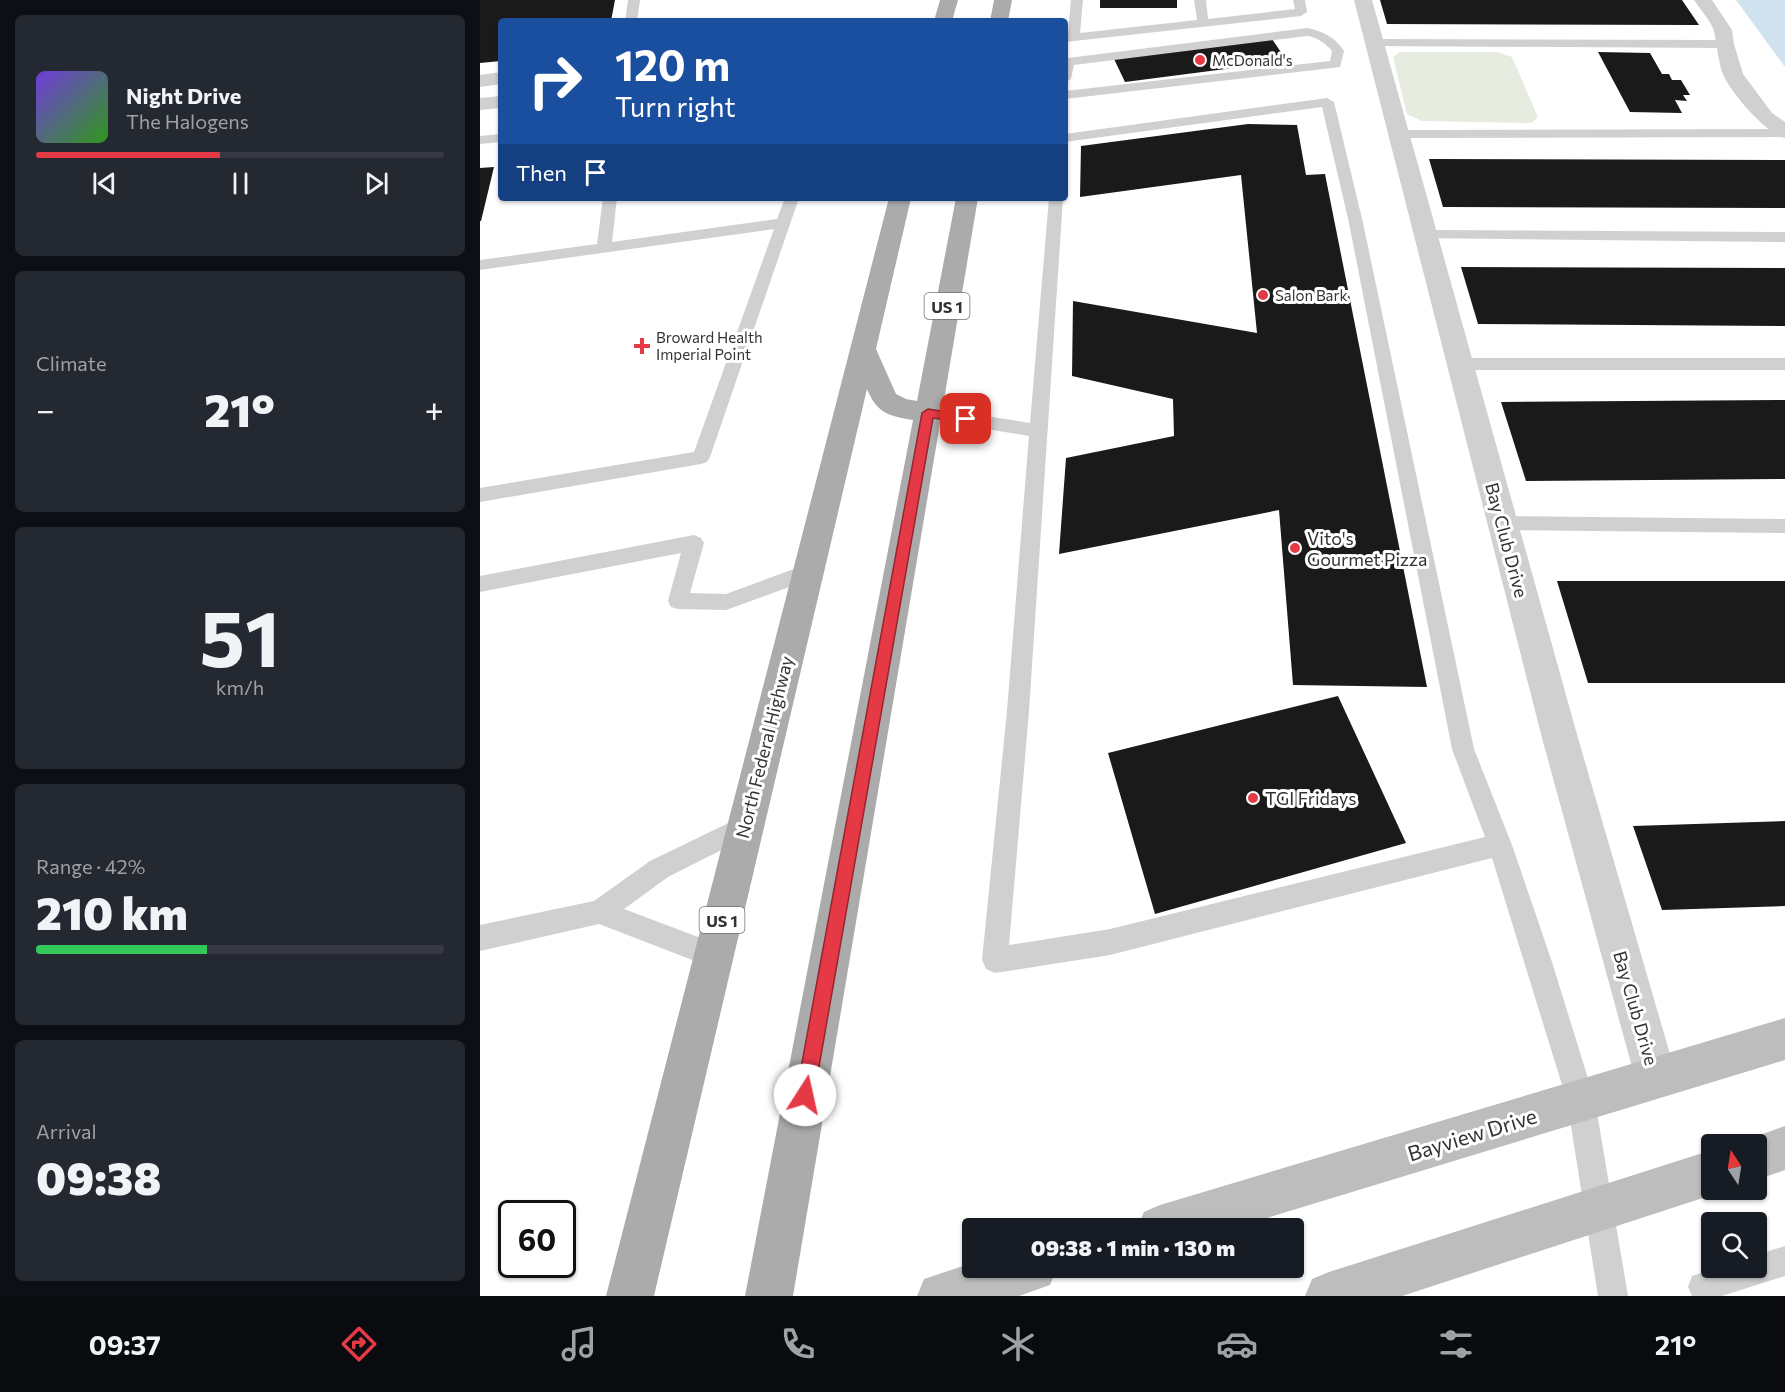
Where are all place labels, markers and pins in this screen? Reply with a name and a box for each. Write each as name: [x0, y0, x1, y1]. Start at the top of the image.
place label: McDonald's: [1212, 51, 1293, 69]
marker: McDonald's: [1193, 53, 1207, 67]
place label: Salon Bark: [1275, 286, 1348, 304]
marker: Salon Bark: [1256, 288, 1270, 302]
place label: Broward Health Imperial Point: [656, 328, 763, 363]
marker: Broward Health Imperial Point: [633, 337, 651, 355]
pin: [940, 393, 991, 444]
place label: Vito's Gourmet Pizza: [1307, 527, 1427, 570]
marker: Vito's Gourmet Pizza: [1288, 541, 1302, 555]
place label: TGI Fridays: [1265, 787, 1357, 809]
marker: TGI Fridays: [1246, 791, 1260, 805]

